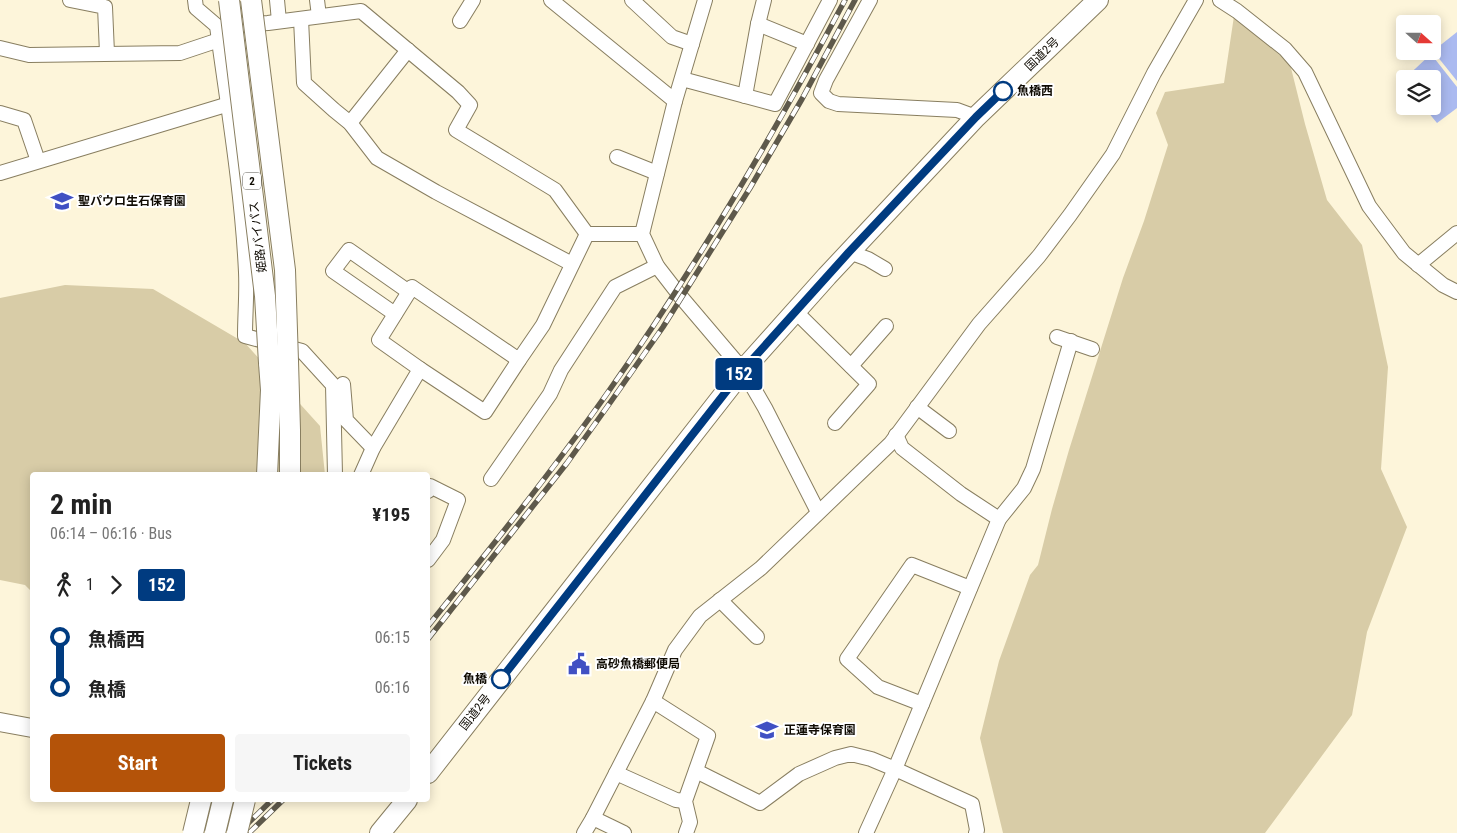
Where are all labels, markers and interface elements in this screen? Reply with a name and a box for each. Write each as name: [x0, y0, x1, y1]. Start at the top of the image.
north arrow: [1396, 15, 1441, 60]
map controls: [1396, 15, 1441, 115]
street label: 国道2号: [1022, 34, 1062, 74]
button: layers: [1396, 70, 1441, 115]
marker: 魚橋西: [993, 81, 1013, 101]
place label: 魚橋西: [1017, 84, 1053, 98]
road number: 2: [243, 172, 261, 190]
school or university icon: 聖パウロ生石保育園: [49, 188, 75, 214]
place label: 聖パウロ生石保育園: [78, 194, 186, 208]
street label: 姫路バイパス: [247, 201, 269, 273]
line badge: 152: [710, 358, 768, 390]
text: 152: [725, 363, 753, 384]
text: 2 min: [50, 488, 112, 521]
text: ¥195: [372, 503, 410, 526]
text: 06:14 – 06:16 · Bus: [50, 524, 172, 543]
icon: walk: [50, 571, 78, 599]
icon: forward: [102, 571, 130, 599]
text: 152: [148, 574, 175, 595]
text: 1: [86, 575, 94, 594]
text: 魚橋西: [88, 628, 145, 651]
text: 06:15: [375, 628, 410, 647]
public building icon: 高砂魚橋郵便局: [566, 651, 592, 677]
place label: 高砂魚橋郵便局: [596, 657, 680, 671]
marker: 魚橋: [491, 669, 511, 689]
place label: 魚橋: [463, 672, 488, 686]
text: 魚橋: [88, 678, 126, 701]
text: 06:16: [375, 678, 410, 697]
street label: 国道2号: [457, 691, 493, 733]
school or university icon: 正蓮寺保育園: [754, 717, 780, 743]
place label: 正蓮寺保育園: [784, 723, 856, 737]
button: Start: [50, 734, 225, 792]
button: Tickets: [235, 734, 410, 792]

